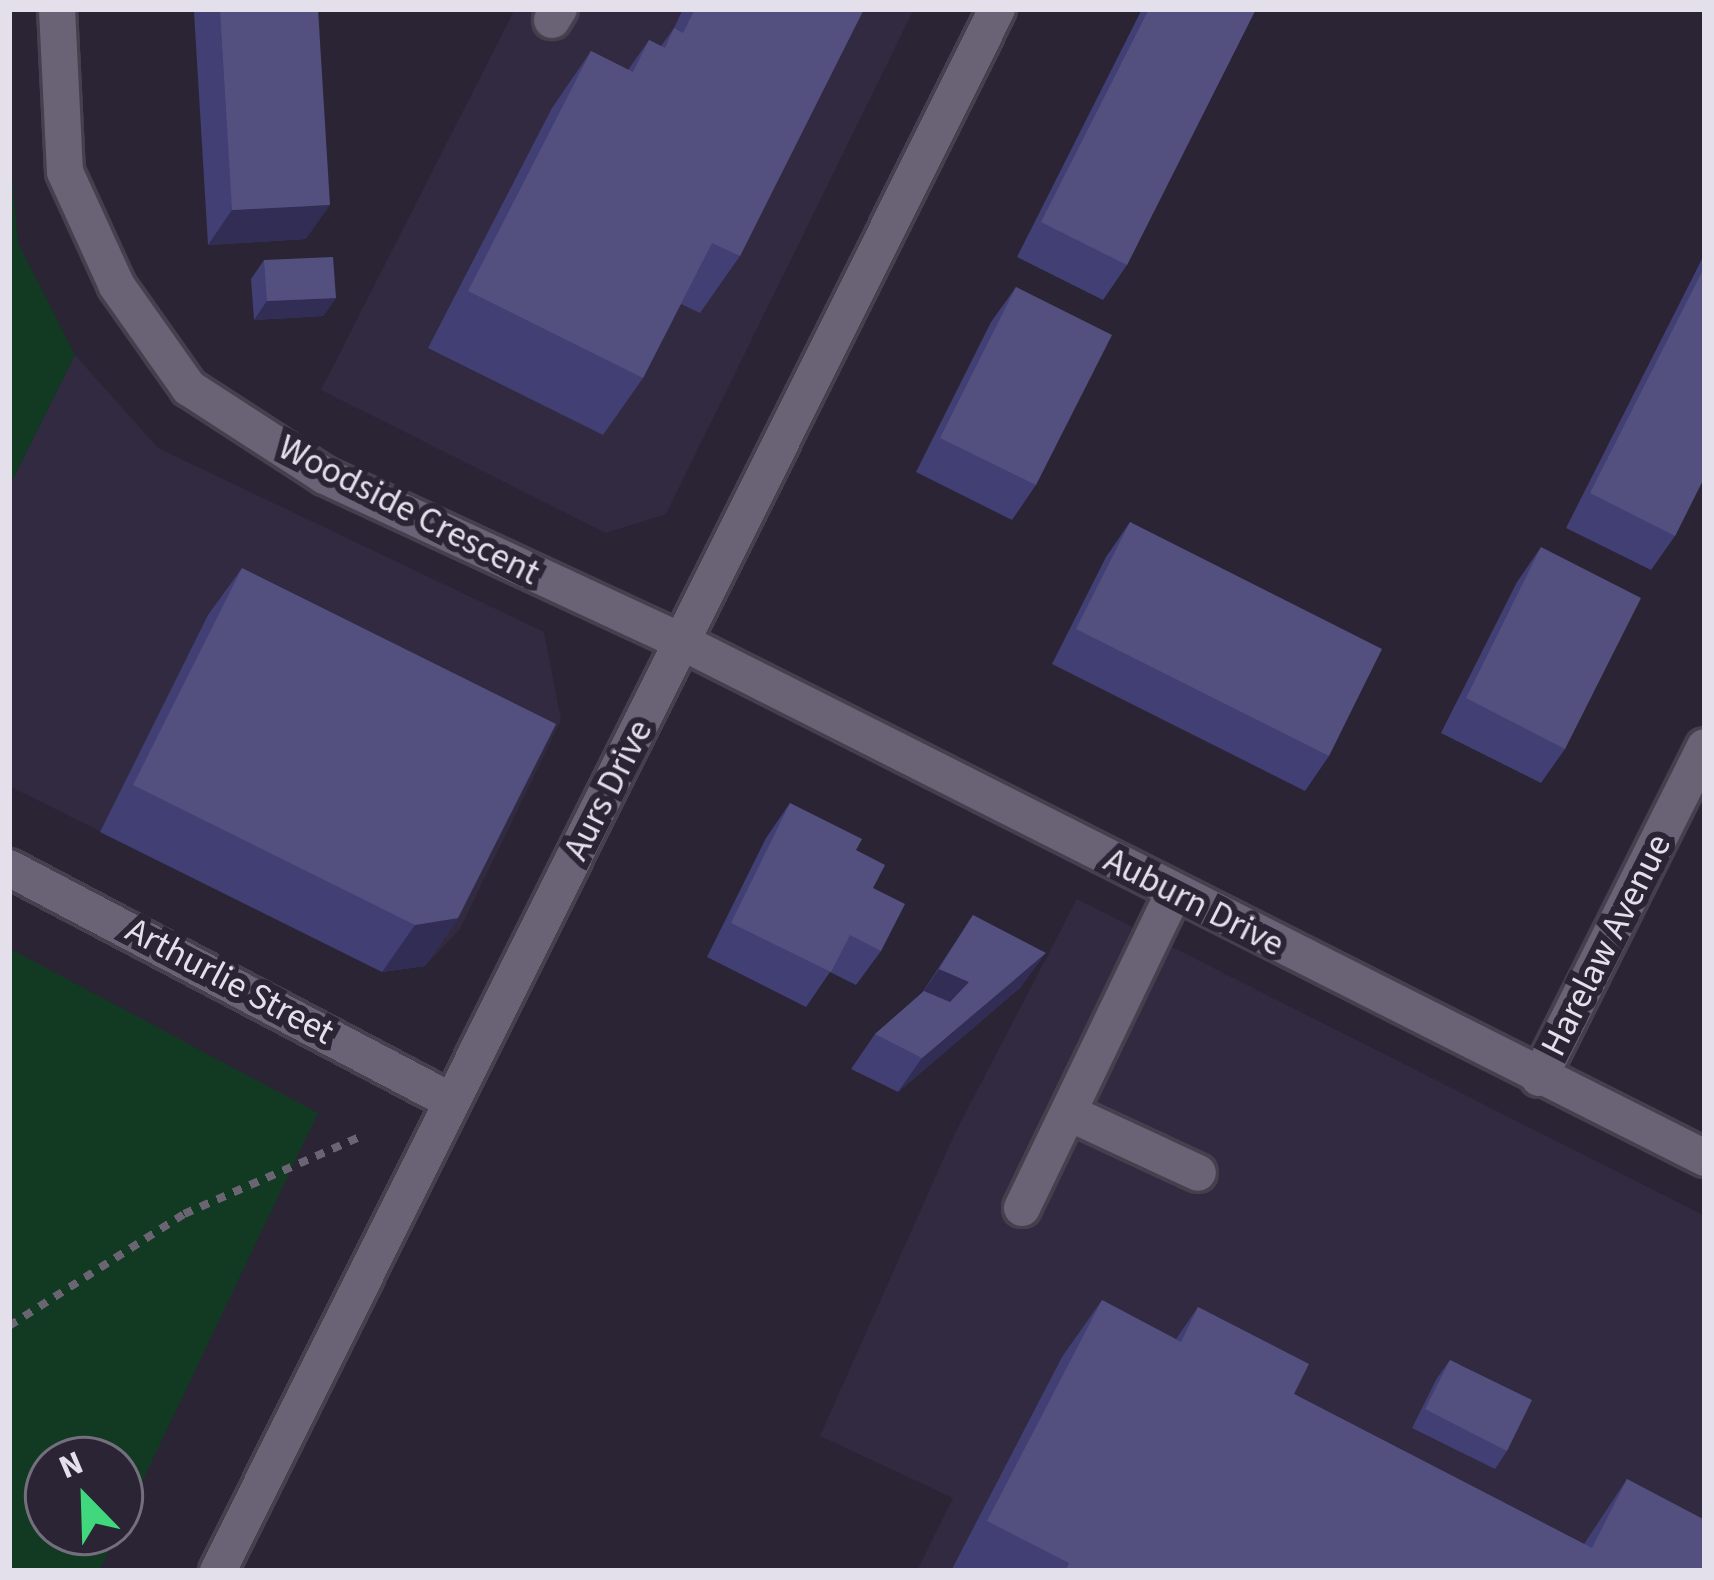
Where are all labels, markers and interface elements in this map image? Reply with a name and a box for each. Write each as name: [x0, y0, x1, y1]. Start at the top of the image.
street label: Woodside Crescent: [271, 426, 547, 594]
street label: Aurs Drive: [554, 713, 662, 867]
street label: Harelaw Avenue: [1532, 827, 1680, 1063]
street label: Auburn Drive: [1097, 838, 1291, 966]
street label: Arthurlie Street: [119, 908, 341, 1054]
north arrow: [24, 1436, 144, 1556]
text: N: [52, 1439, 90, 1491]

